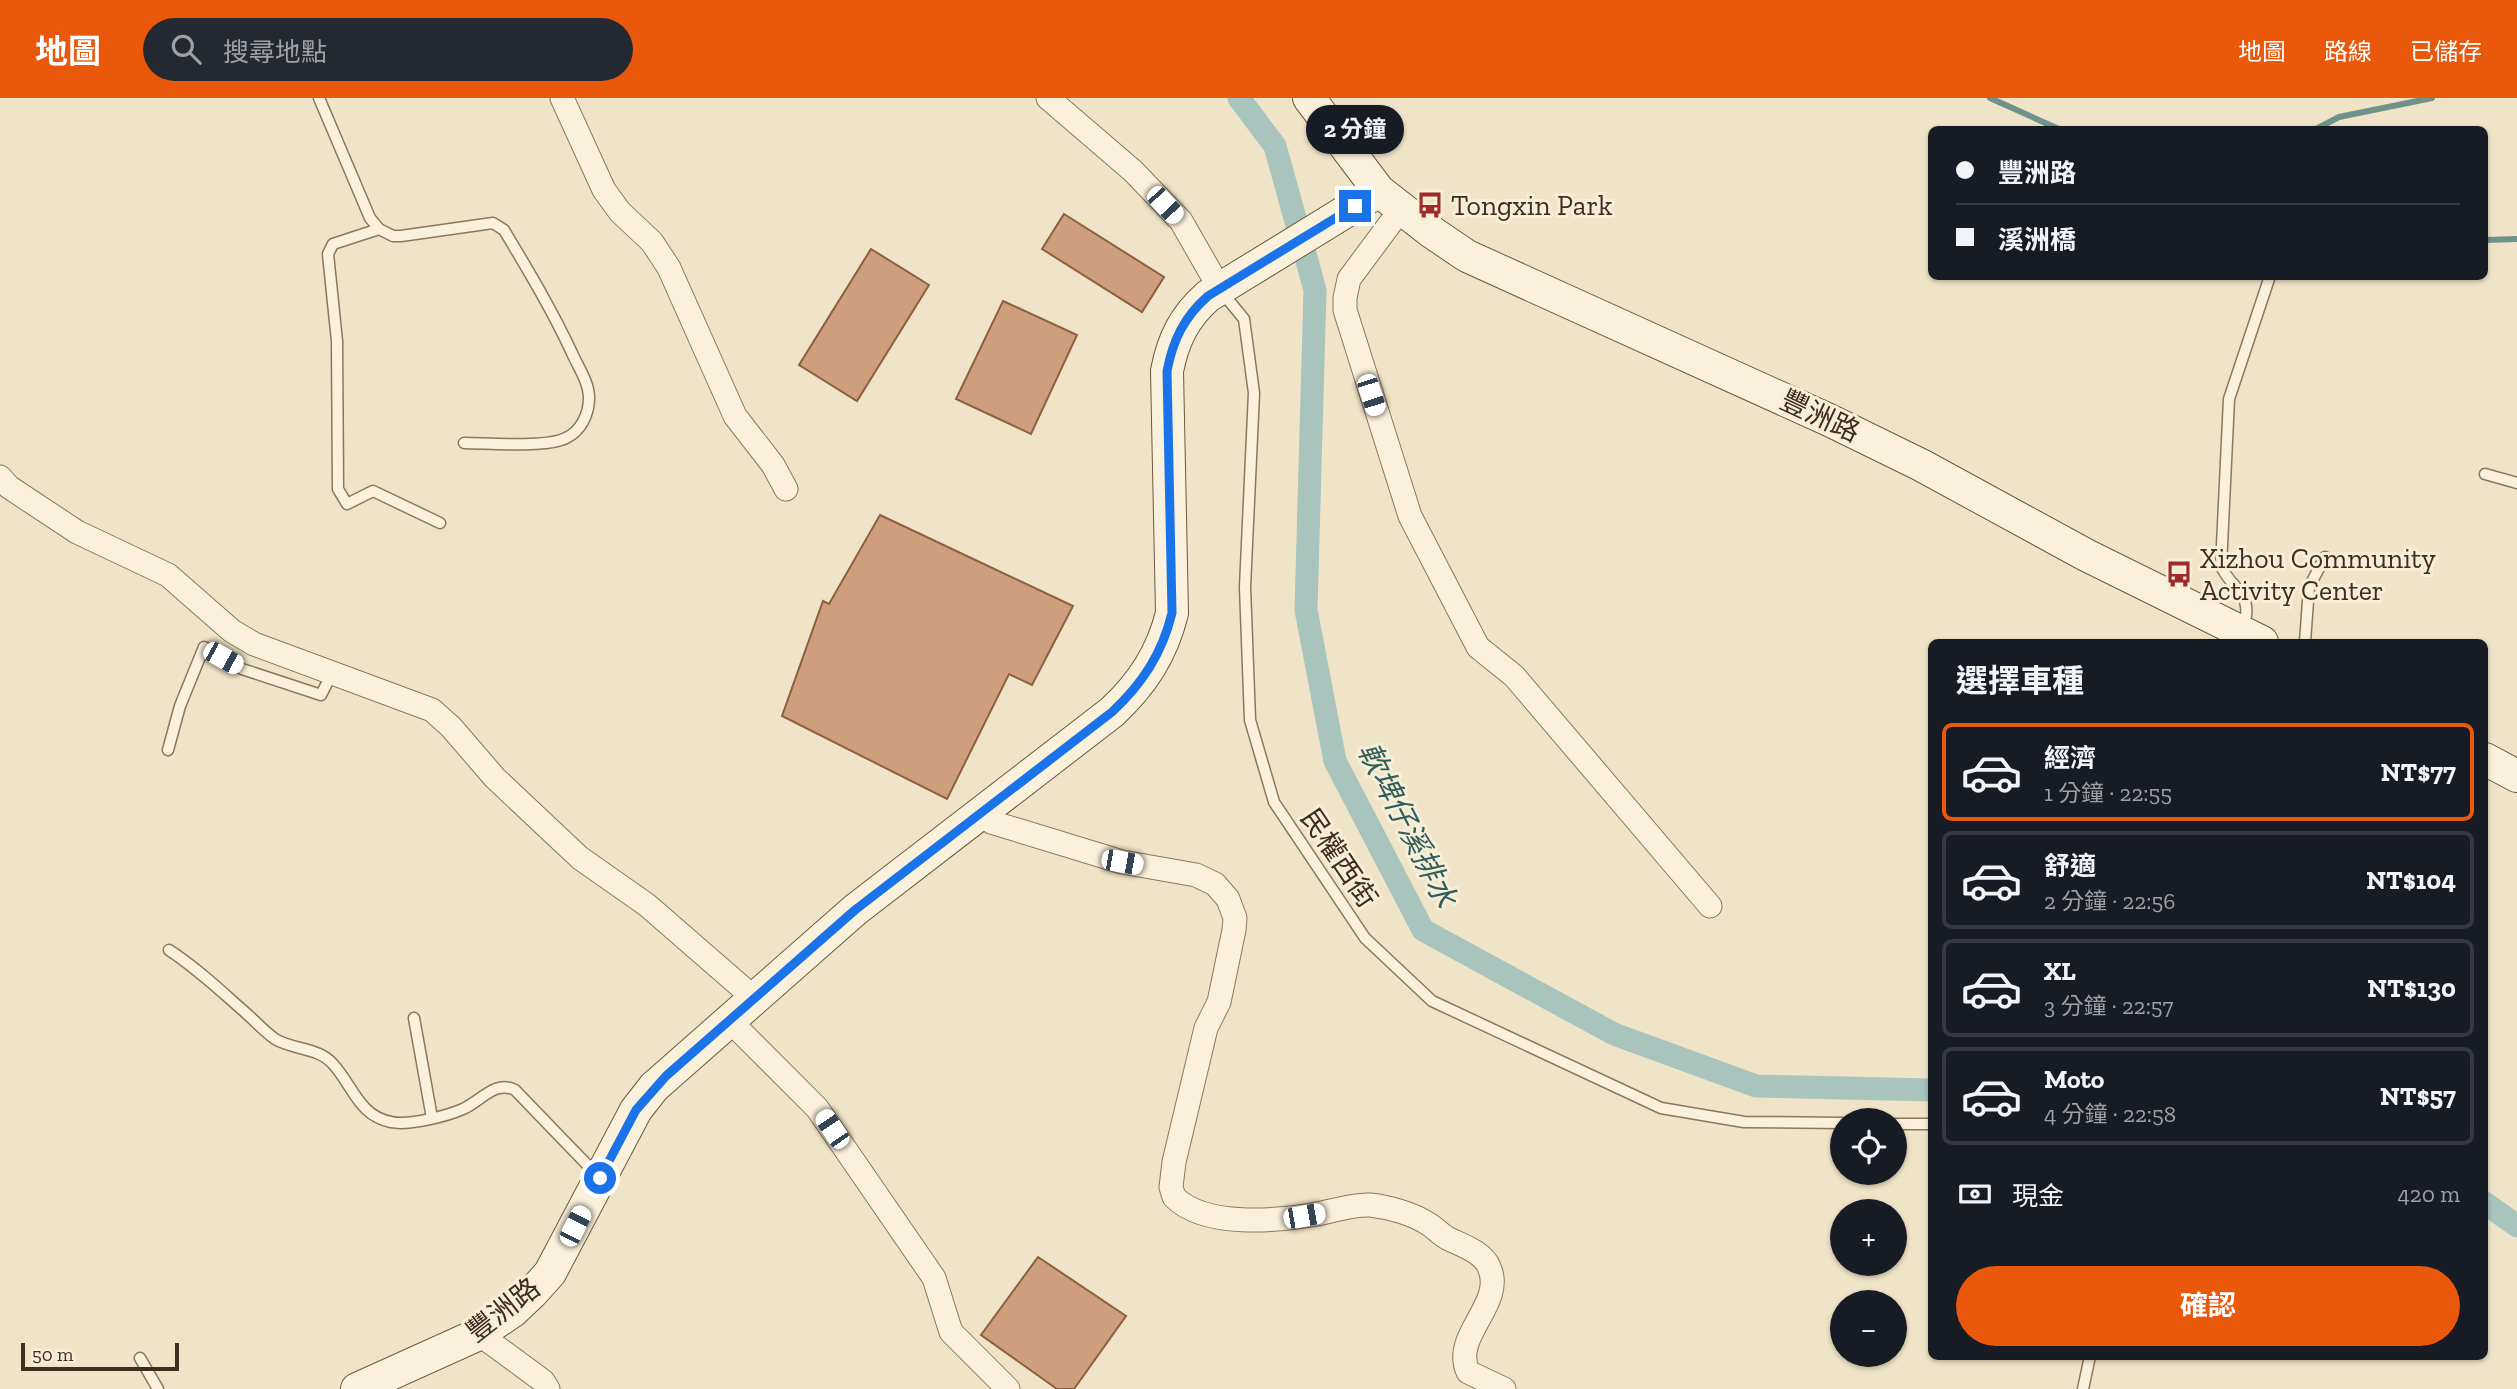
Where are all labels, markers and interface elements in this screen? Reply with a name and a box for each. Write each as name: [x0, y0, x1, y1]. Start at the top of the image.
search box: [143, 18, 633, 81]
icon: search: [167, 30, 205, 68]
text: 地圖: [35, 32, 101, 71]
text: 搜尋地點: [223, 36, 327, 68]
text: 地圖: [2238, 37, 2286, 66]
text: 路線: [2324, 37, 2372, 66]
text: 已儲存: [2410, 37, 2482, 66]
callout: 2 分鐘: [1306, 105, 1404, 154]
text: 2 分鐘: [1324, 115, 1386, 143]
text: 豐洲路: [1998, 157, 2076, 189]
car: [1143, 182, 1188, 228]
place label: Tongxin Park: [1451, 189, 1613, 222]
route end: [1339, 190, 1371, 222]
bus stop icon: Tongxin Park: [1415, 190, 1445, 220]
text: 溪洲橋: [1998, 224, 2076, 256]
car: [1355, 372, 1388, 418]
street label: 豐洲路: [1775, 383, 1865, 449]
place label: Xizhou Community Activity Center: [2200, 542, 2436, 607]
bus stop icon: Xizhou Community Activity Center: [2164, 559, 2194, 589]
car: [200, 639, 247, 677]
text: 選擇車種: [1956, 662, 2084, 700]
water label: 軟埤仔溪排水: [1350, 737, 1465, 915]
icon: car: [1960, 741, 2023, 804]
text: 經濟: [2044, 742, 2096, 774]
text: NT$77: [2381, 756, 2456, 788]
text: 1 分鐘 · 22:55: [2044, 779, 2172, 807]
street label: 民權西街: [1294, 802, 1384, 914]
car: [1100, 848, 1145, 876]
icon: car: [1960, 849, 2023, 912]
text: 舒適: [2044, 850, 2096, 882]
text: NT$104: [2366, 864, 2456, 896]
text: 2 分鐘 · 22:56: [2044, 887, 2175, 915]
text: XL: [2044, 955, 2076, 987]
icon: car: [1960, 957, 2023, 1020]
text: NT$130: [2367, 972, 2456, 1004]
text: 3 分鐘 · 22:57: [2044, 992, 2173, 1020]
text: Moto: [2044, 1063, 2104, 1095]
icon: car: [1960, 1065, 2023, 1128]
text: NT$57: [2380, 1080, 2456, 1112]
text: 4 分鐘 · 22:58: [2044, 1100, 2176, 1128]
car: [812, 1106, 853, 1152]
map controls: [1830, 1108, 1907, 1367]
button: locate: [1830, 1108, 1907, 1185]
route start: [584, 1162, 616, 1194]
icon: cash: [1956, 1175, 1994, 1213]
text: 現金: [2012, 1180, 2064, 1212]
text: 420 m: [2397, 1180, 2460, 1208]
button: +: [1830, 1199, 1907, 1276]
car: [1282, 1202, 1327, 1230]
car: [557, 1203, 594, 1249]
button: 確認: [1956, 1266, 2460, 1346]
street label: 豐洲路: [460, 1271, 546, 1349]
button: −: [1830, 1290, 1907, 1367]
scale bar: [21, 1340, 178, 1372]
text: 50 m: [32, 1343, 73, 1366]

